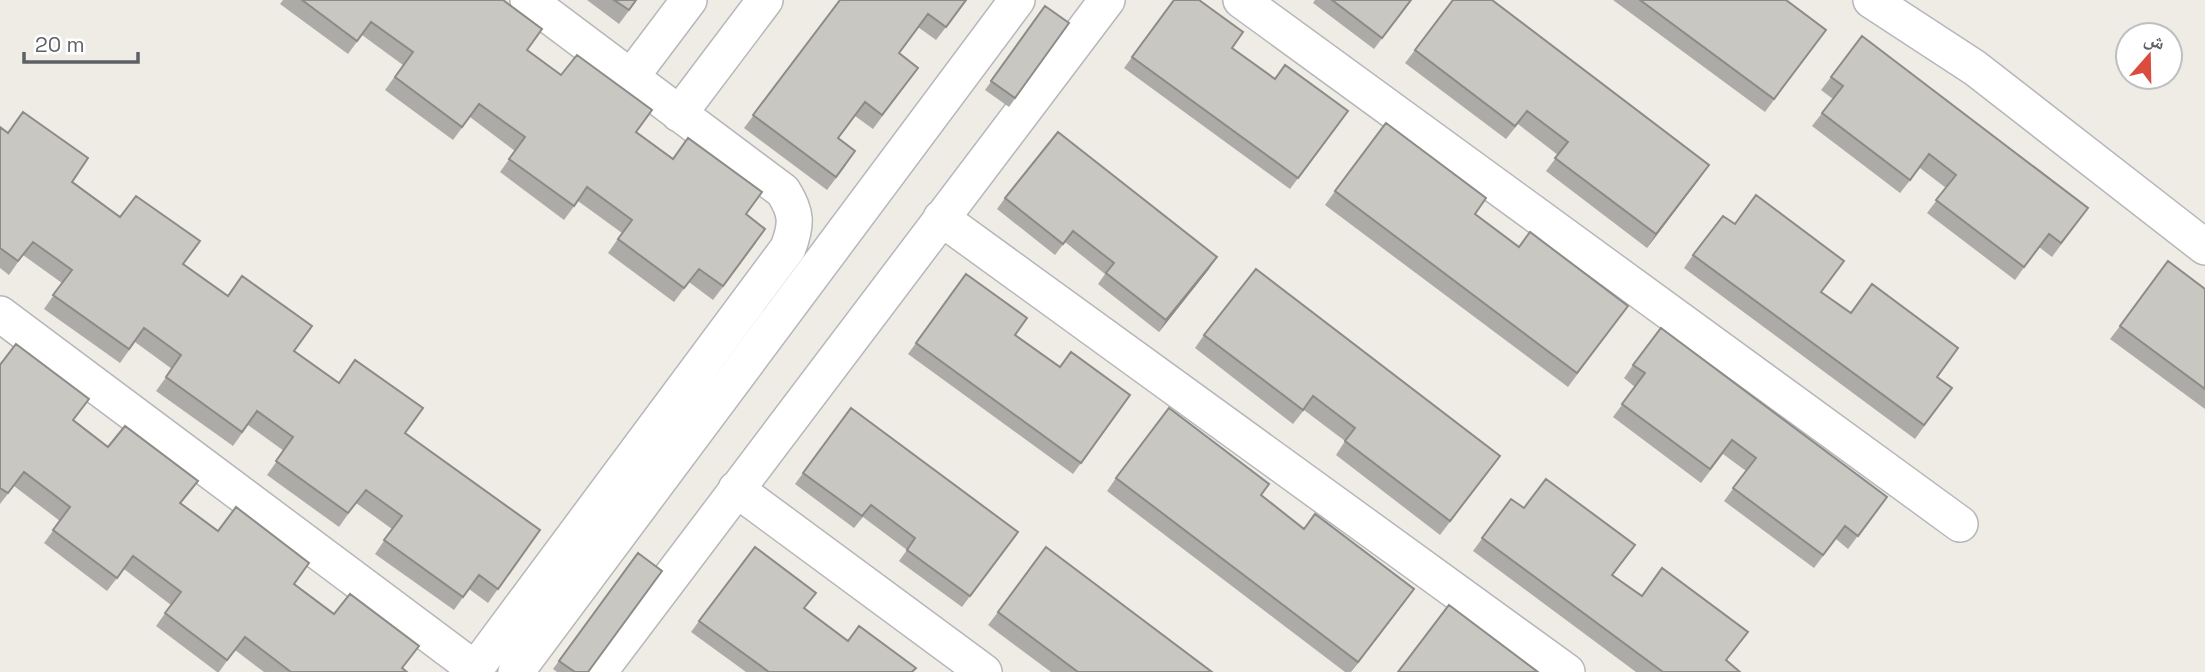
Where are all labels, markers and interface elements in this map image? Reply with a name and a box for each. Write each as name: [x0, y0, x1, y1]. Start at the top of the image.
scale bar: [24, 21, 138, 65]
north arrow: [2114, 21, 2184, 91]
text: ش: [2141, 25, 2168, 56]
text: 20 m: [35, 31, 85, 58]

